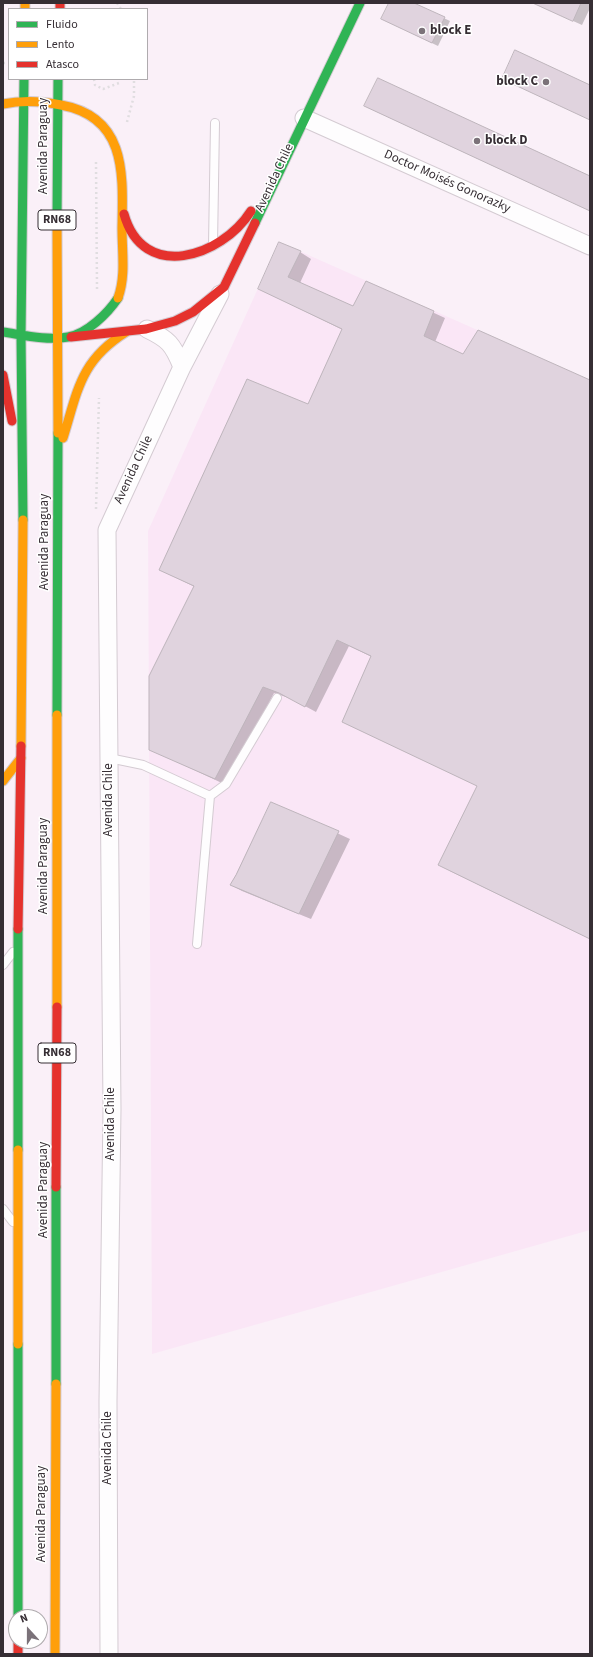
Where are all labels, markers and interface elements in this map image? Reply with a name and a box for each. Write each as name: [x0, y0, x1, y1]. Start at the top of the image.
legend: [8, 8, 148, 80]
text: Fluido: [46, 16, 78, 33]
place label: block E: [430, 23, 471, 39]
marker: block E: [417, 26, 427, 36]
text: Lento: [46, 36, 75, 53]
text: Atasco: [46, 56, 79, 73]
place label: block C: [496, 74, 538, 90]
marker: block C: [541, 77, 551, 87]
street label: Avenida Paraguay: [36, 98, 52, 194]
place label: block D: [485, 133, 527, 149]
marker: block D: [472, 136, 482, 146]
street label: Avenida Chile: [252, 141, 298, 215]
street label: Doctor Moisés Gonorazky: [381, 147, 513, 217]
road number: RN68: [38, 210, 76, 230]
street label: Avenida Chile: [111, 433, 157, 507]
street label: Avenida Paraguay: [37, 494, 53, 590]
street label: Avenida Chile: [101, 763, 117, 837]
street label: Avenida Paraguay: [36, 818, 52, 914]
road number: RN68: [38, 1043, 76, 1063]
street label: Avenida Chile: [103, 1087, 119, 1161]
street label: Avenida Paraguay: [36, 1142, 52, 1238]
street label: Avenida Chile: [100, 1411, 116, 1485]
street label: Avenida Paraguay: [34, 1466, 50, 1562]
north arrow: [8, 1609, 48, 1649]
text: N: [18, 1610, 30, 1627]

